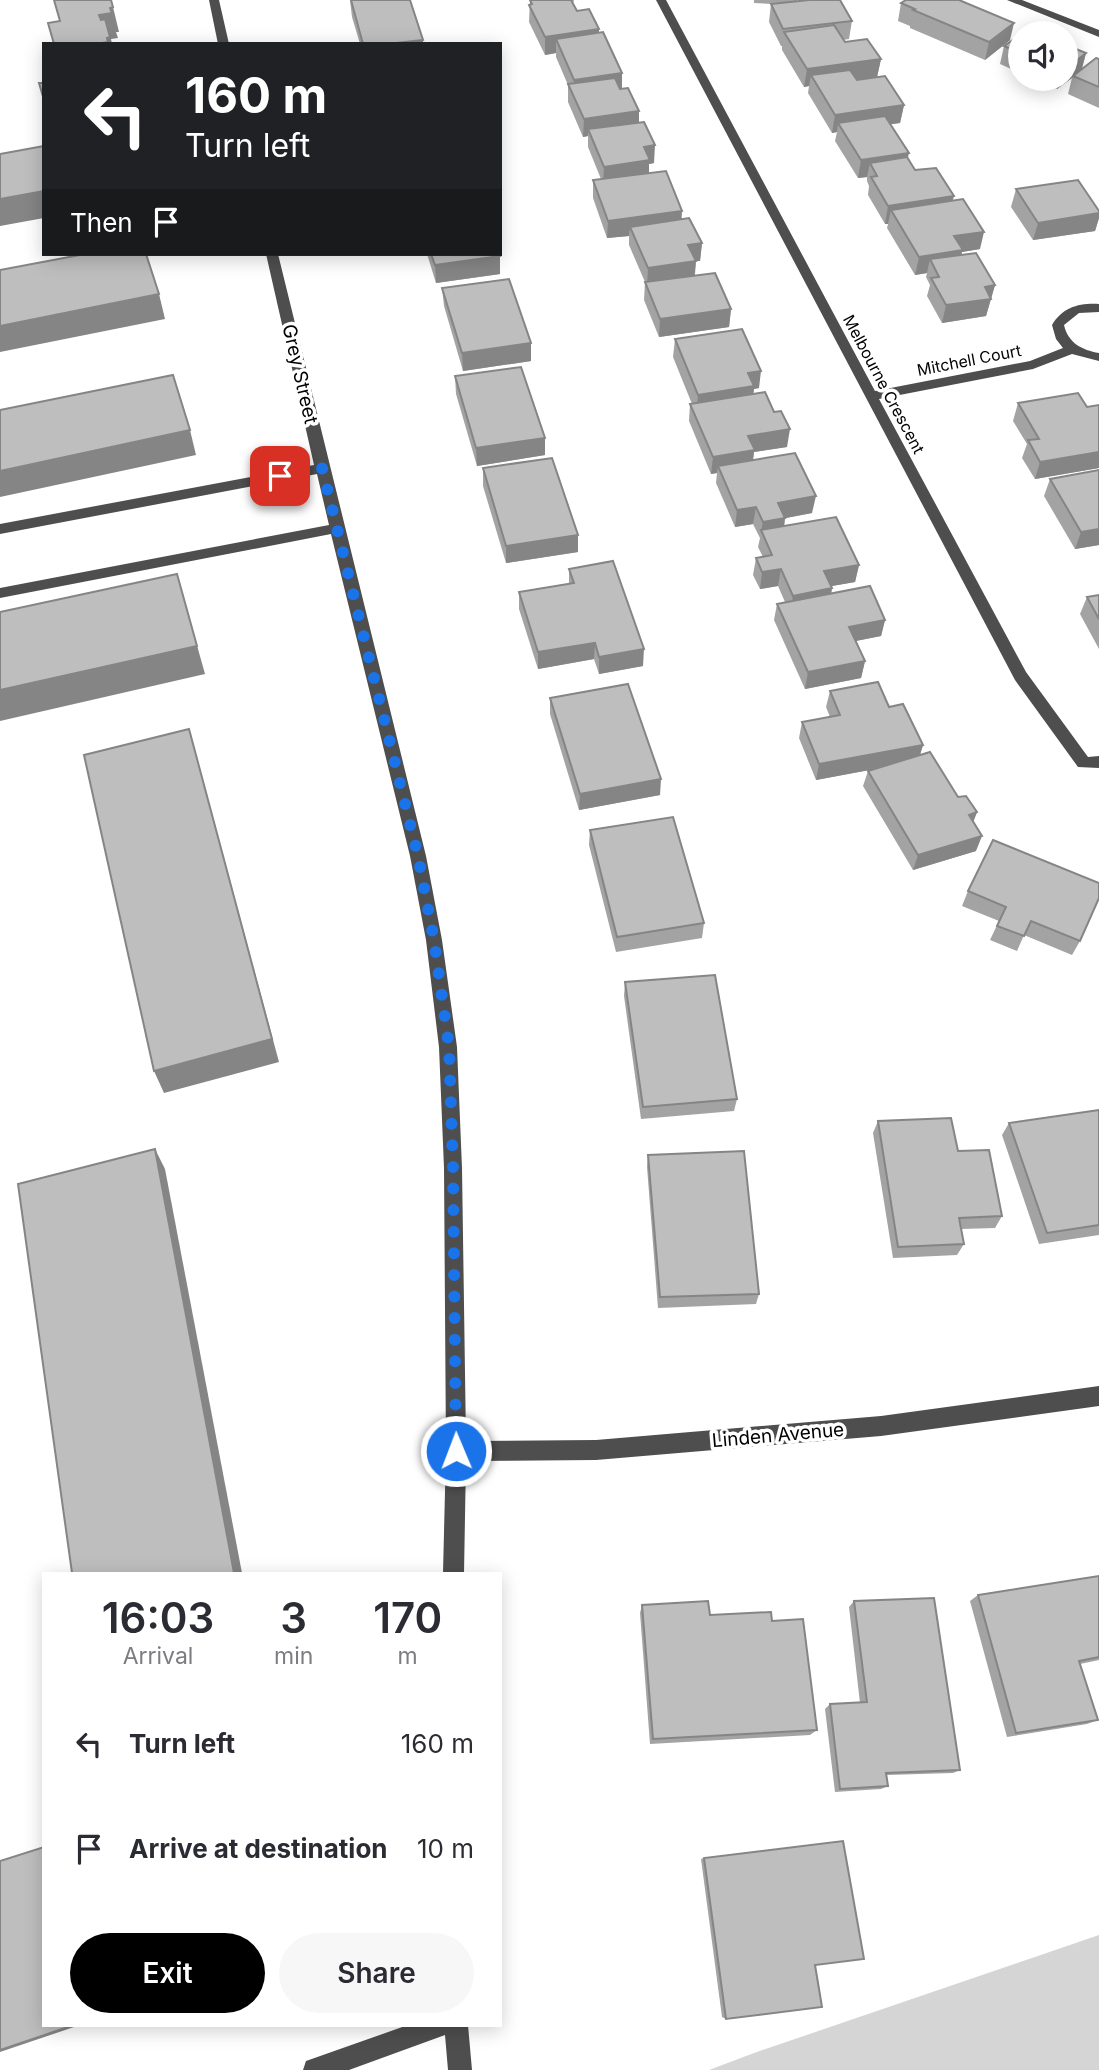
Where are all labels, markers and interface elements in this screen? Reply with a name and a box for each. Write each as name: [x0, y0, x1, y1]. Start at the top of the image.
map controls: [1008, 21, 1078, 91]
button: sound: [1008, 21, 1078, 91]
text: 160 m: [185, 66, 327, 125]
icon: left: [70, 70, 161, 161]
text: Turn left: [185, 126, 310, 165]
icon: arrive: [147, 203, 185, 241]
text: Then: [70, 207, 133, 238]
street label: Melbourne Crescent: [839, 311, 929, 457]
street label: Grey Street: [277, 322, 323, 426]
street label: Mitchell Court: [915, 340, 1023, 380]
pin: [250, 446, 310, 506]
icon: arrive: [261, 457, 299, 495]
position arrow: [419, 1414, 493, 1488]
street label: Linden Avenue: [711, 1418, 845, 1452]
text: 16:03: [102, 1592, 214, 1643]
text: 3: [280, 1592, 307, 1643]
text: 170: [373, 1592, 442, 1643]
text: Arrival: [123, 1642, 193, 1670]
text: min: [274, 1642, 313, 1670]
text: m: [398, 1642, 418, 1670]
icon: left: [70, 1725, 108, 1763]
text: Turn left: [129, 1728, 235, 1759]
text: 160 m: [401, 1728, 474, 1759]
icon: arrive: [70, 1830, 108, 1868]
text: Arrive at destination: [129, 1833, 388, 1864]
text: 10 m: [417, 1833, 474, 1864]
button: Exit: [70, 1933, 265, 2013]
button: Share: [279, 1933, 474, 2013]

